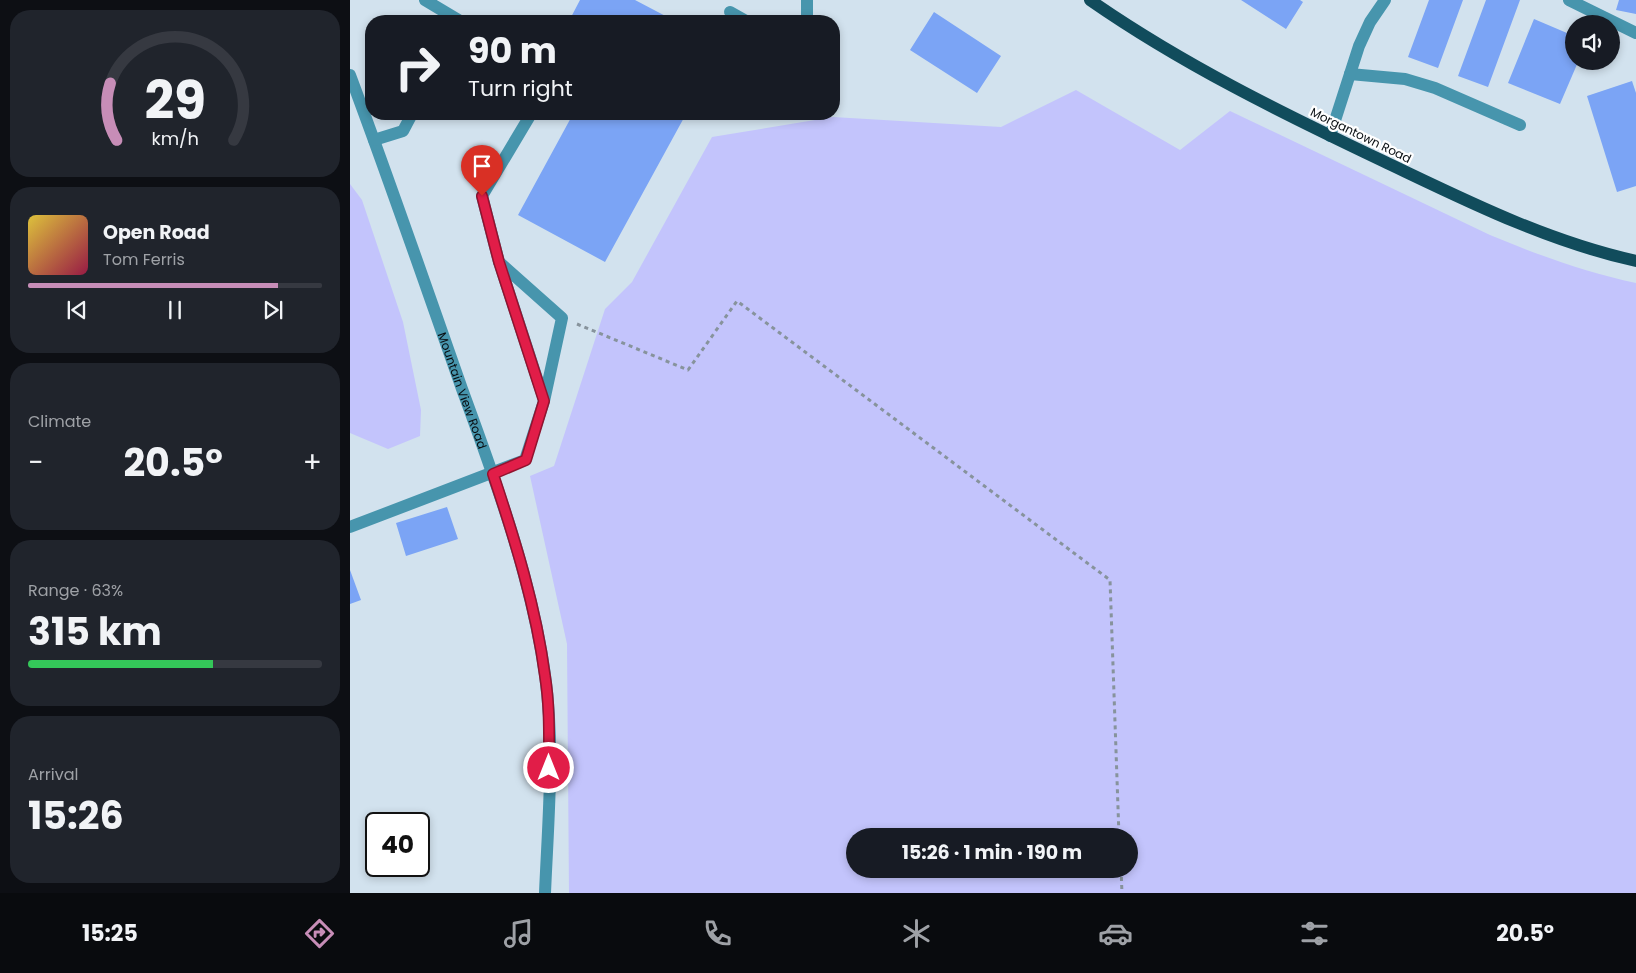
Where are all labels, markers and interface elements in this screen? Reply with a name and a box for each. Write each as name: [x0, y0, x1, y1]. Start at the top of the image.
map controls: [1565, 15, 1620, 70]
button: sound: [1565, 15, 1620, 70]
text: 90 m: [468, 26, 557, 75]
icon: right: [385, 35, 450, 100]
text: 29: [144, 64, 206, 137]
text: Turn right: [468, 73, 573, 104]
street label: Morgantown Road: [1308, 103, 1414, 167]
text: km/h: [151, 126, 199, 151]
pin: [461, 145, 503, 196]
icon: arrive: [468, 152, 496, 180]
text: Open Road: [103, 219, 210, 246]
text: Tom Ferris: [103, 248, 185, 271]
icon: previous: [63, 296, 91, 324]
icon: pause: [161, 296, 189, 324]
icon: next: [259, 296, 287, 324]
street label: Mountain View Road: [434, 330, 491, 451]
text: Climate: [28, 410, 91, 433]
text: 20.5°: [123, 436, 223, 489]
text: −: [28, 443, 43, 482]
text: +: [303, 443, 322, 482]
text: Range · 63%: [28, 579, 123, 602]
text: 315 km: [28, 605, 162, 658]
position arrow: [522, 741, 574, 793]
text: Arrival: [28, 763, 78, 786]
text: 15:26: [28, 789, 124, 842]
speed limit sign: 40: [365, 812, 430, 877]
text: 15:26 · 1 min · 190 m: [902, 839, 1082, 866]
icon: directions: [302, 916, 337, 951]
icon: music: [501, 916, 536, 951]
icon: phone: [700, 916, 735, 951]
icon: climate: [899, 916, 934, 951]
icon: car: [1098, 916, 1133, 951]
icon: filters: [1297, 916, 1332, 951]
text: 15:25: [82, 918, 138, 949]
text: 20.5°: [1496, 918, 1554, 949]

